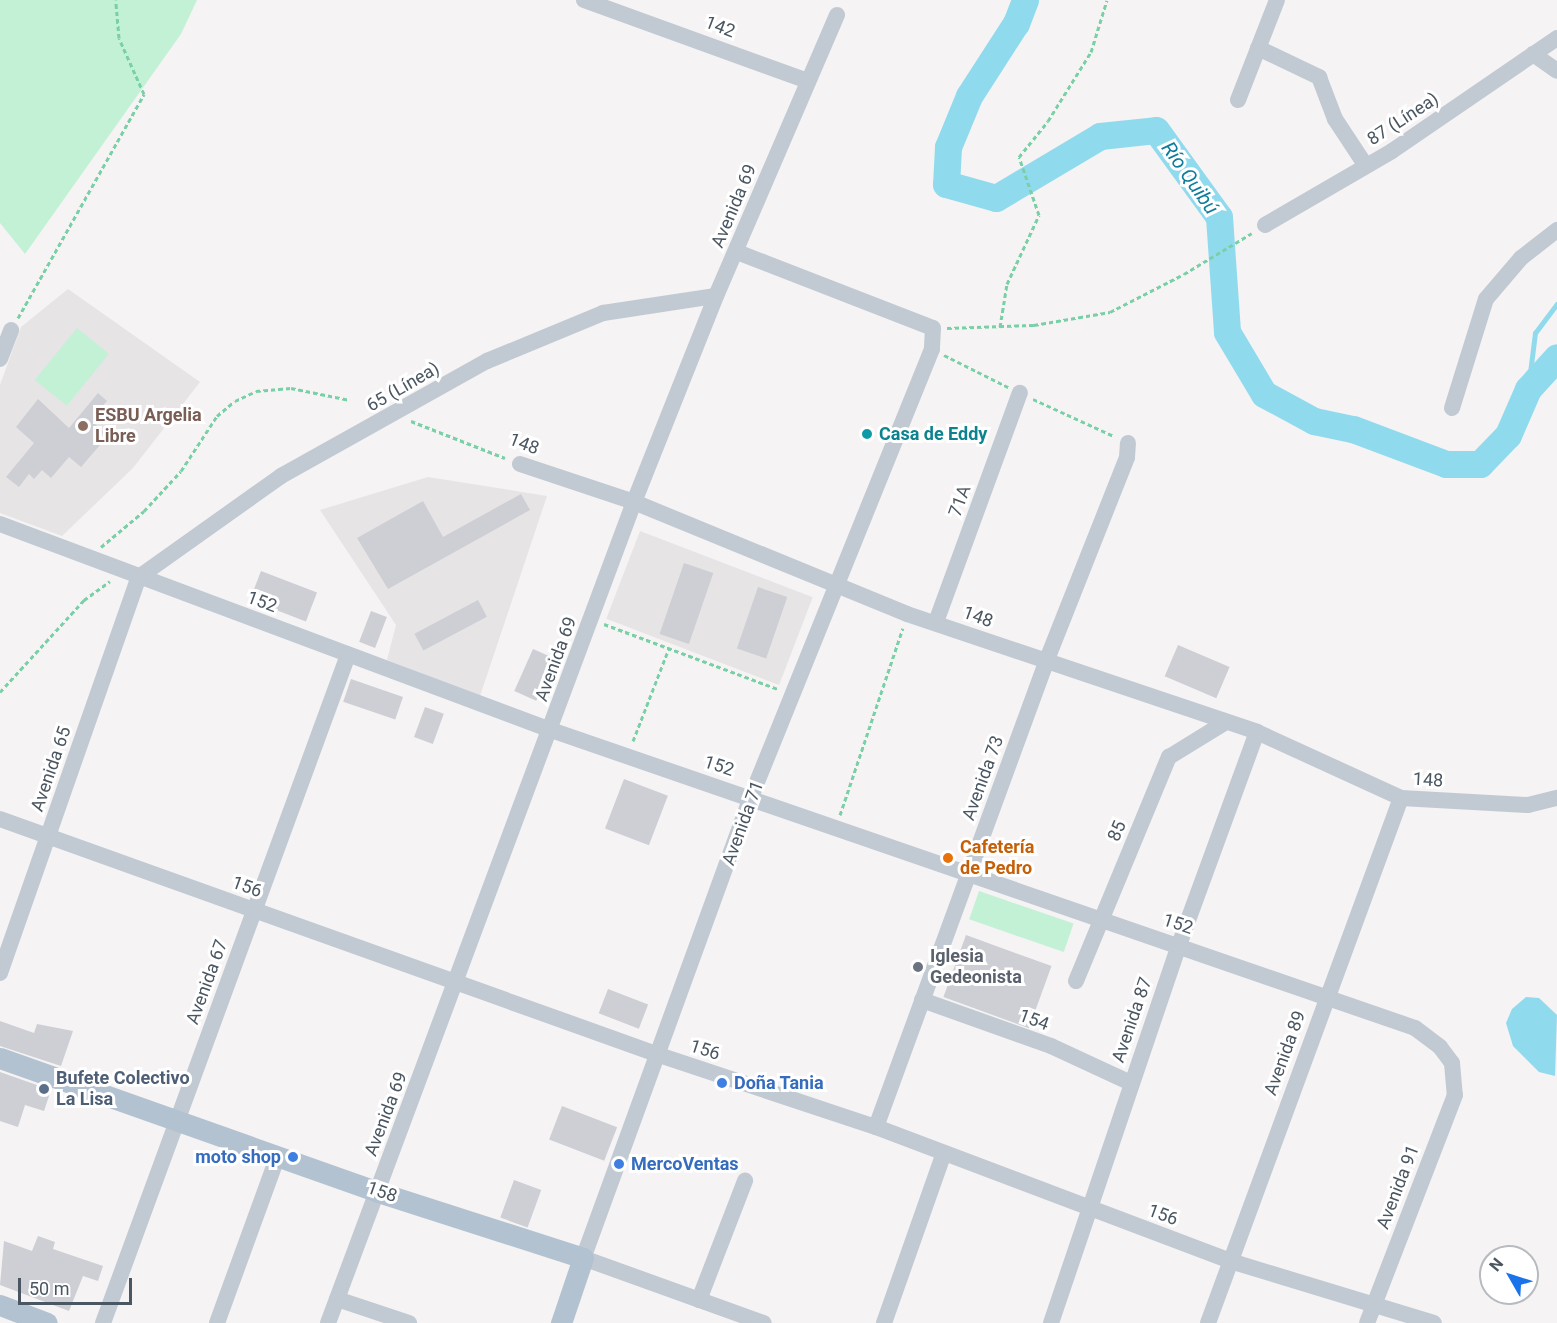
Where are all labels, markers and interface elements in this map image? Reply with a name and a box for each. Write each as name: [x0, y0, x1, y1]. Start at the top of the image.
street label: 142: [702, 11, 738, 43]
street label: 87 (Línea): [1363, 88, 1443, 150]
water label: Río Quibú: [1156, 137, 1224, 219]
street label: Avenida 69: [707, 161, 761, 251]
street label: 65 (Línea): [363, 358, 443, 416]
place label: ESBU Argelia Libre: [95, 405, 202, 448]
marker: ESBU Argelia Libre: [76, 419, 90, 433]
place label: Casa de Eddy: [879, 423, 987, 445]
marker: Casa de Eddy: [860, 427, 874, 441]
street label: 148: [506, 428, 542, 460]
street label: 71A: [944, 482, 976, 520]
street label: 152: [244, 587, 280, 617]
street label: 148: [960, 602, 996, 632]
street label: Avenida 69: [531, 614, 581, 704]
street label: Avenida 65: [26, 724, 76, 814]
street label: Avenida 73: [958, 733, 1008, 823]
street label: 152: [701, 751, 737, 781]
street label: 148: [1412, 768, 1444, 792]
street label: Avenida 71: [718, 778, 768, 868]
street label: 85: [1103, 817, 1131, 845]
place label: Cafetería de Pedro: [960, 837, 1034, 880]
marker: Cafetería de Pedro: [941, 851, 955, 865]
street label: 156: [229, 872, 265, 902]
street label: 152: [1160, 909, 1196, 939]
street label: Avenida 67: [182, 937, 232, 1027]
place label: Iglesia Gedeonista: [930, 946, 1022, 988]
marker: Iglesia Gedeonista: [911, 960, 925, 974]
street label: Avenida 87: [1107, 975, 1157, 1065]
street label: 154: [1016, 1005, 1052, 1035]
street label: Avenida 89: [1260, 1008, 1310, 1098]
street label: 156: [687, 1035, 723, 1065]
place label: Bufete Colectivo La Lisa: [56, 1068, 190, 1110]
street label: Avenida 69: [360, 1069, 412, 1159]
place label: Doña Tania: [734, 1072, 824, 1094]
marker: Doña Tania: [715, 1076, 729, 1090]
marker: Bufete Colectivo La Lisa: [37, 1082, 51, 1096]
street label: Avenida 91: [1372, 1142, 1424, 1232]
place label: moto shop: [195, 1146, 281, 1168]
marker: moto shop: [286, 1150, 300, 1164]
place label: MercoVentas: [631, 1153, 739, 1175]
marker: MercoVentas: [612, 1157, 626, 1171]
street label: 158: [364, 1177, 400, 1207]
street label: 156: [1145, 1200, 1181, 1230]
north arrow: [1479, 1245, 1539, 1305]
text: N: [1485, 1254, 1507, 1275]
scale bar: [21, 1266, 135, 1304]
text: 50 m: [29, 1278, 69, 1299]

